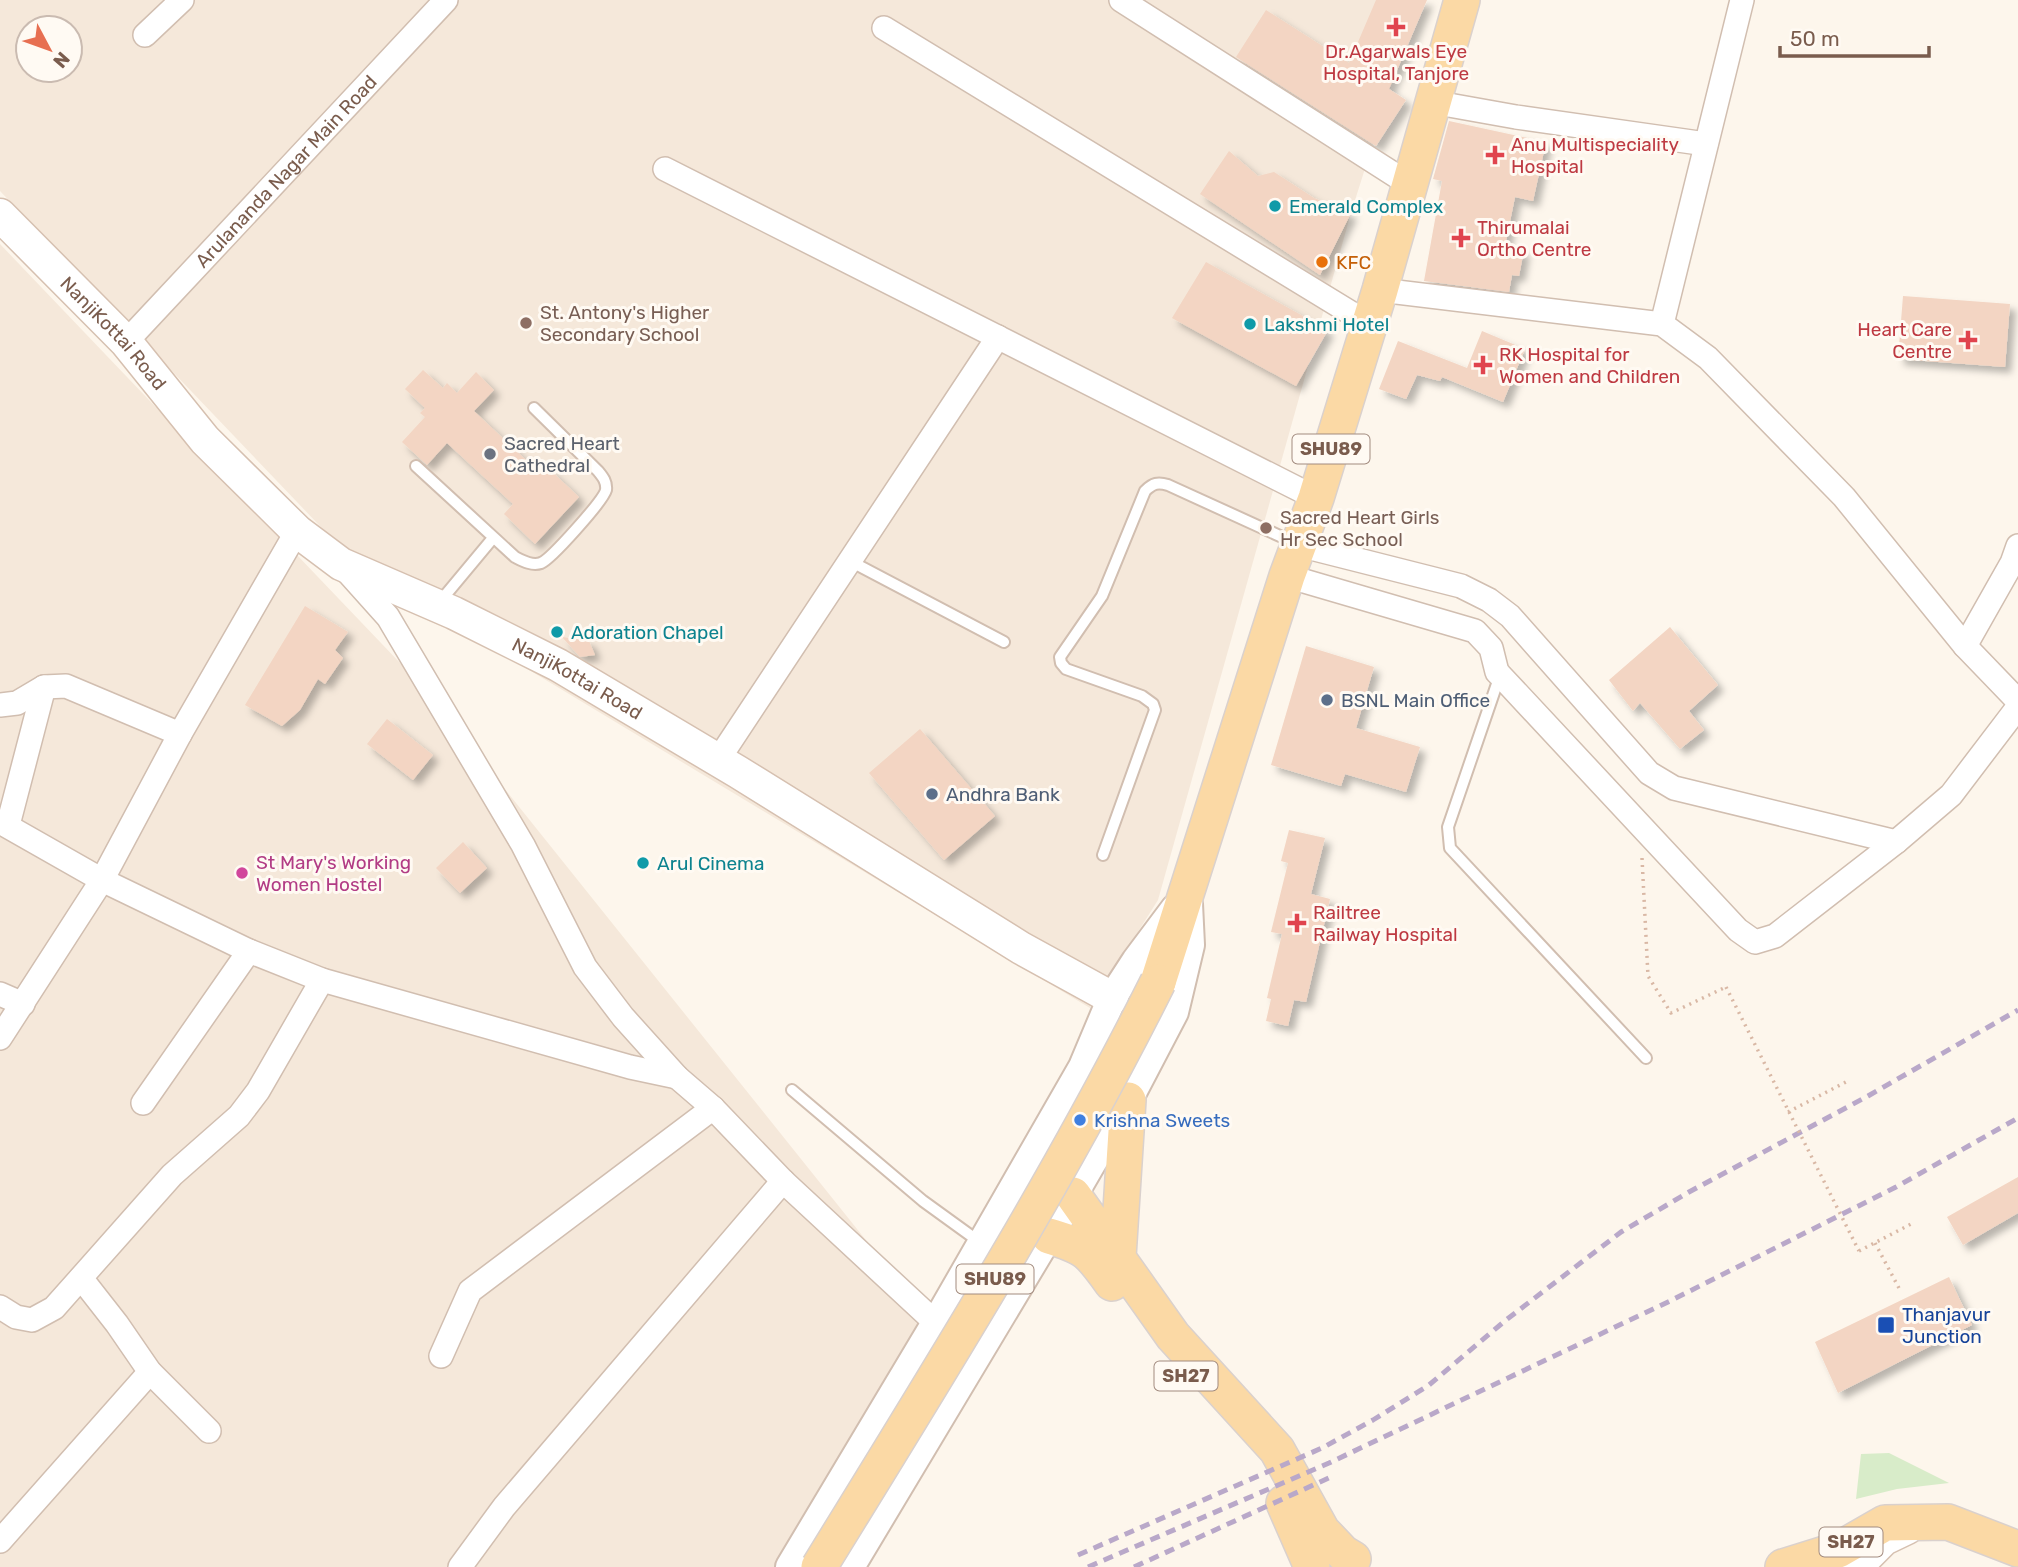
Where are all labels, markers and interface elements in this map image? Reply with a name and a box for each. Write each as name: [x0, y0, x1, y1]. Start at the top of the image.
north arrow: [14, 14, 84, 84]
scale bar: [1780, 14, 1929, 58]
marker: Dr.Agarwals Eye Hospital, Tanjore: [1386, 17, 1406, 37]
text: 50 m: [1790, 26, 1840, 51]
place label: Dr.Agarwals Eye Hospital, Tanjore: [1323, 40, 1469, 85]
text: N: [48, 47, 75, 73]
street label: Arulananda Nagar Main Road: [190, 70, 381, 272]
place label: Anu Multispeciality Hospital: [1511, 133, 1679, 178]
marker: Anu Multispeciality Hospital: [1485, 145, 1505, 165]
place label: Emerald Complex: [1289, 195, 1443, 218]
marker: Emerald Complex: [1267, 198, 1283, 214]
place label: Thirumalai Ortho Centre: [1477, 216, 1591, 261]
marker: Thirumalai Ortho Centre: [1451, 228, 1471, 248]
place label: KFC: [1336, 251, 1371, 274]
marker: KFC: [1314, 254, 1330, 270]
street label: NanjiKottai Road: [56, 271, 171, 394]
place label: St. Antony's Higher Secondary School: [540, 301, 710, 346]
place label: Lakshmi Hotel: [1264, 313, 1389, 336]
marker: St. Antony's Higher Secondary School: [518, 315, 534, 331]
marker: Lakshmi Hotel: [1242, 316, 1258, 332]
place label: Heart Care Centre: [1857, 318, 1952, 363]
marker: Heart Care Centre: [1958, 330, 1978, 350]
place label: RK Hospital for Women and Children: [1499, 343, 1680, 388]
marker: RK Hospital for Women and Children: [1473, 355, 1493, 375]
place label: Sacred Heart Cathedral: [504, 432, 620, 477]
road number: SHU89: [1292, 434, 1370, 463]
marker: Sacred Heart Cathedral: [482, 446, 498, 462]
place label: Sacred Heart Girls Hr Sec School: [1280, 506, 1440, 551]
marker: Sacred Heart Girls Hr Sec School: [1258, 520, 1274, 536]
place label: Adoration Chapel: [571, 621, 724, 644]
marker: Adoration Chapel: [549, 624, 565, 640]
street label: NanjiKottai Road: [508, 633, 647, 724]
place label: BSNL Main Office: [1341, 689, 1490, 712]
marker: BSNL Main Office: [1319, 692, 1335, 708]
place label: Andhra Bank: [946, 783, 1060, 806]
marker: Andhra Bank: [924, 786, 940, 802]
place label: St Mary's Working Women Hostel: [256, 851, 411, 896]
place label: Arul Cinema: [657, 852, 764, 875]
marker: Arul Cinema: [635, 855, 651, 871]
marker: St Mary's Working Women Hostel: [234, 865, 250, 881]
place label: Railtree Railway Hospital: [1313, 901, 1458, 946]
marker: Railtree Railway Hospital: [1287, 913, 1307, 933]
place label: Krishna Sweets: [1094, 1109, 1230, 1132]
marker: Krishna Sweets: [1072, 1112, 1088, 1128]
road number: SHU89: [956, 1264, 1034, 1294]
place label: Thanjavur Junction: [1902, 1303, 1991, 1348]
marker: Thanjavur Junction: [1876, 1315, 1896, 1335]
road number: SH27: [1154, 1362, 1218, 1391]
road number: SH27: [1820, 1527, 1882, 1556]

